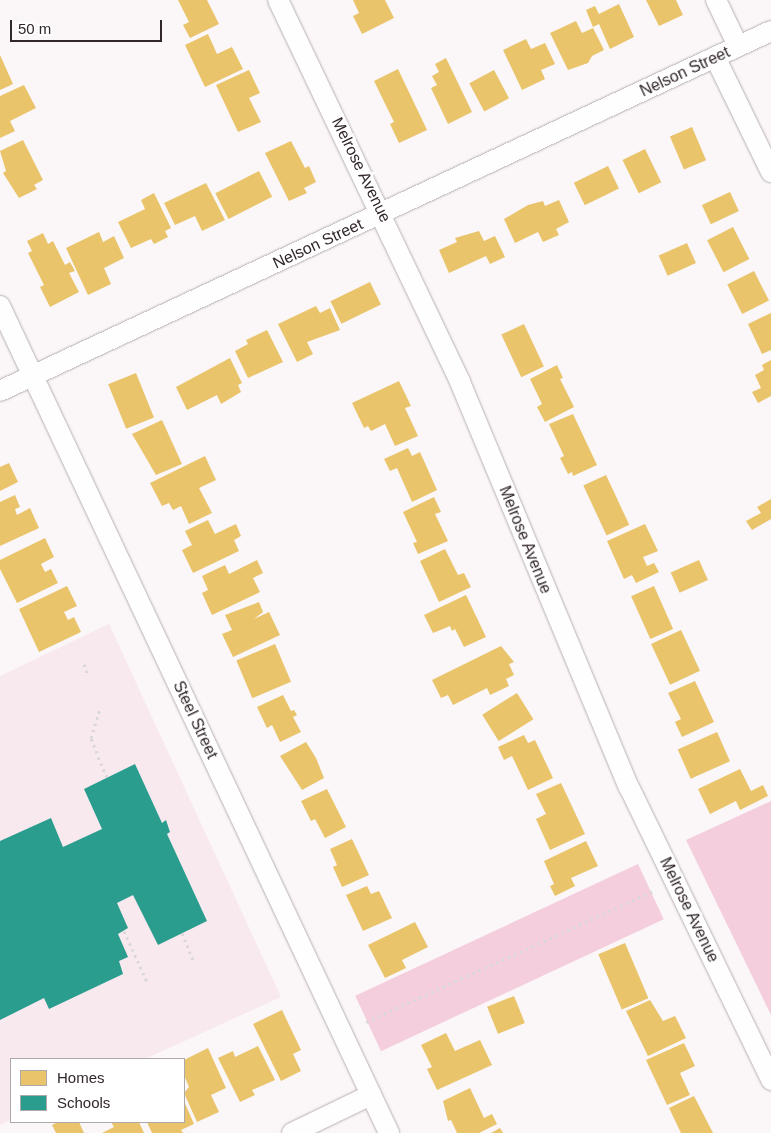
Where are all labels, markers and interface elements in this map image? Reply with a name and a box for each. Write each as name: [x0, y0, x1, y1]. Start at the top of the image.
scale bar: [12, 10, 165, 42]
text: 50 m: [18, 20, 51, 37]
street label: Nelson Street: [637, 43, 733, 101]
street label: Melrose Avenue: [327, 114, 395, 226]
street label: Nelson Street: [270, 215, 366, 273]
street label: Melrose Avenue: [494, 483, 556, 597]
street label: Steel Street: [169, 678, 221, 762]
street label: Melrose Avenue: [655, 854, 723, 966]
legend: [10, 1058, 185, 1123]
text: Homes: [57, 1069, 105, 1086]
text: Schools: [57, 1094, 110, 1111]

